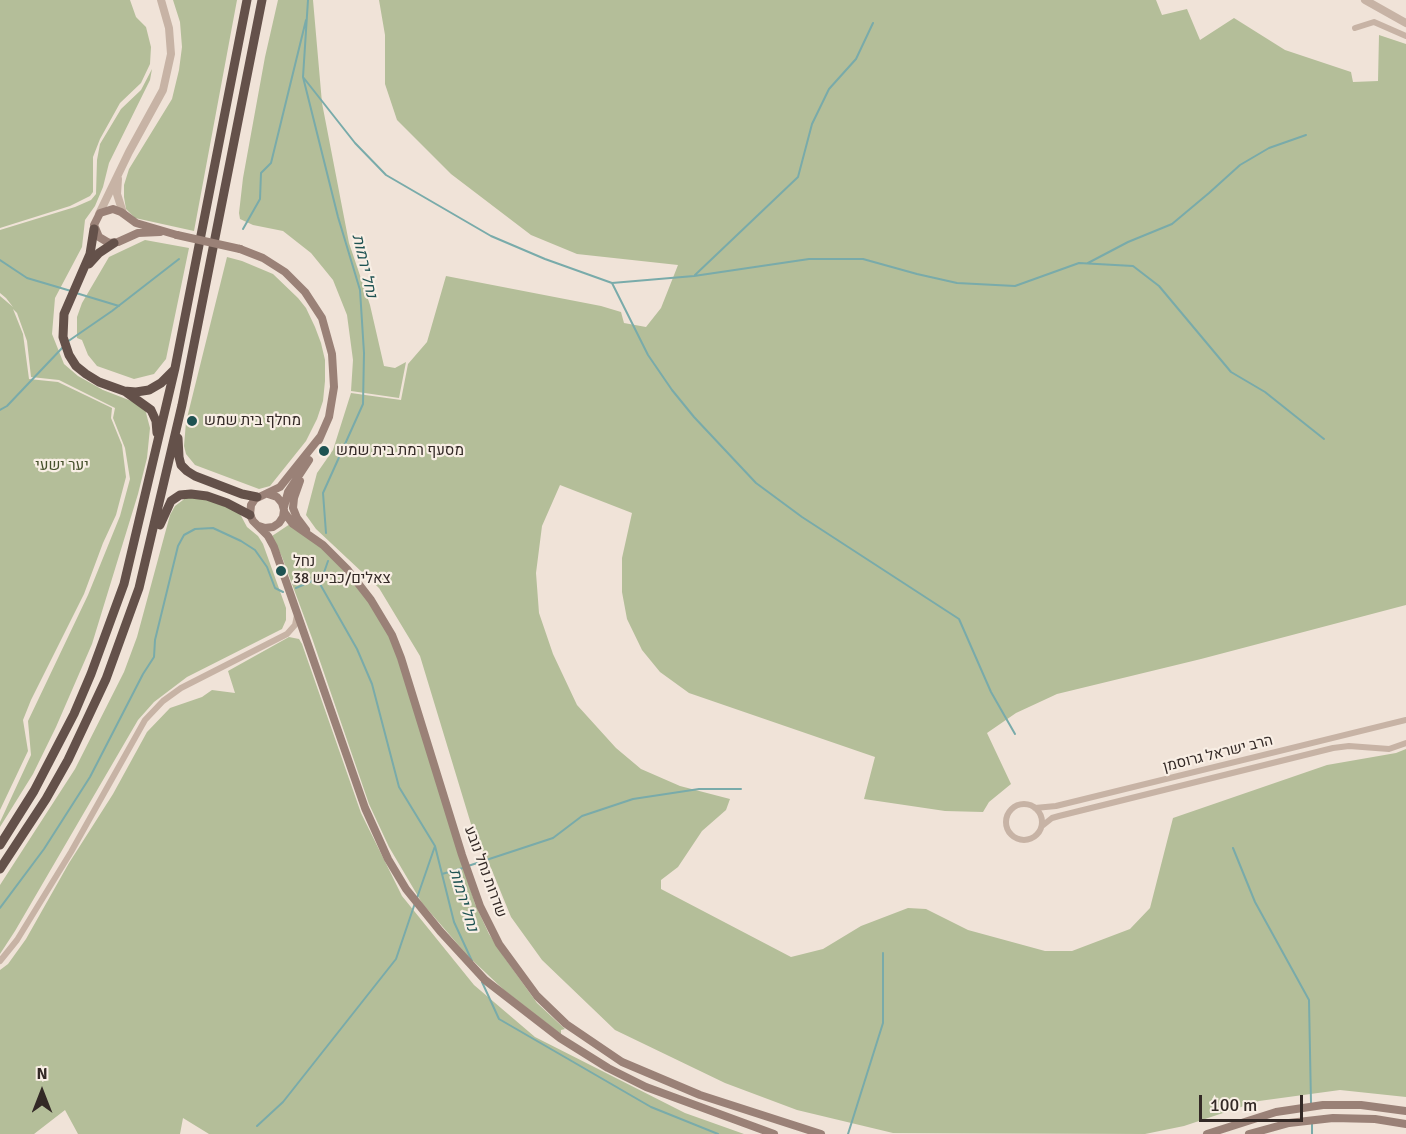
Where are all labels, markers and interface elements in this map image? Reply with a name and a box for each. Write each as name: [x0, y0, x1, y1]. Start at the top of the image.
water label: נחל ירמות: [347, 232, 381, 300]
place label: מחלף בית שמש: [204, 412, 301, 430]
marker: מחלף בית שמש: [185, 414, 199, 428]
place label: מסעף רמת בית שמש: [336, 442, 464, 460]
marker: מסעף רמת בית שמש: [317, 444, 331, 458]
park label: יער ישעי: [35, 457, 89, 475]
place label: נחל צאלים/כביש 38: [293, 553, 391, 588]
marker: נחל צאלים/כביש 38: [274, 564, 288, 578]
street label: הרב ישראל גרוסמן: [1161, 732, 1275, 776]
street label: שדרות נחל נובע: [460, 824, 510, 920]
water label: נחל ירמות: [444, 866, 482, 934]
north arrow: [12, 1062, 72, 1122]
text: N: [36, 1064, 48, 1084]
scale bar: [1202, 1083, 1306, 1121]
text: 100 m: [1210, 1094, 1257, 1116]

